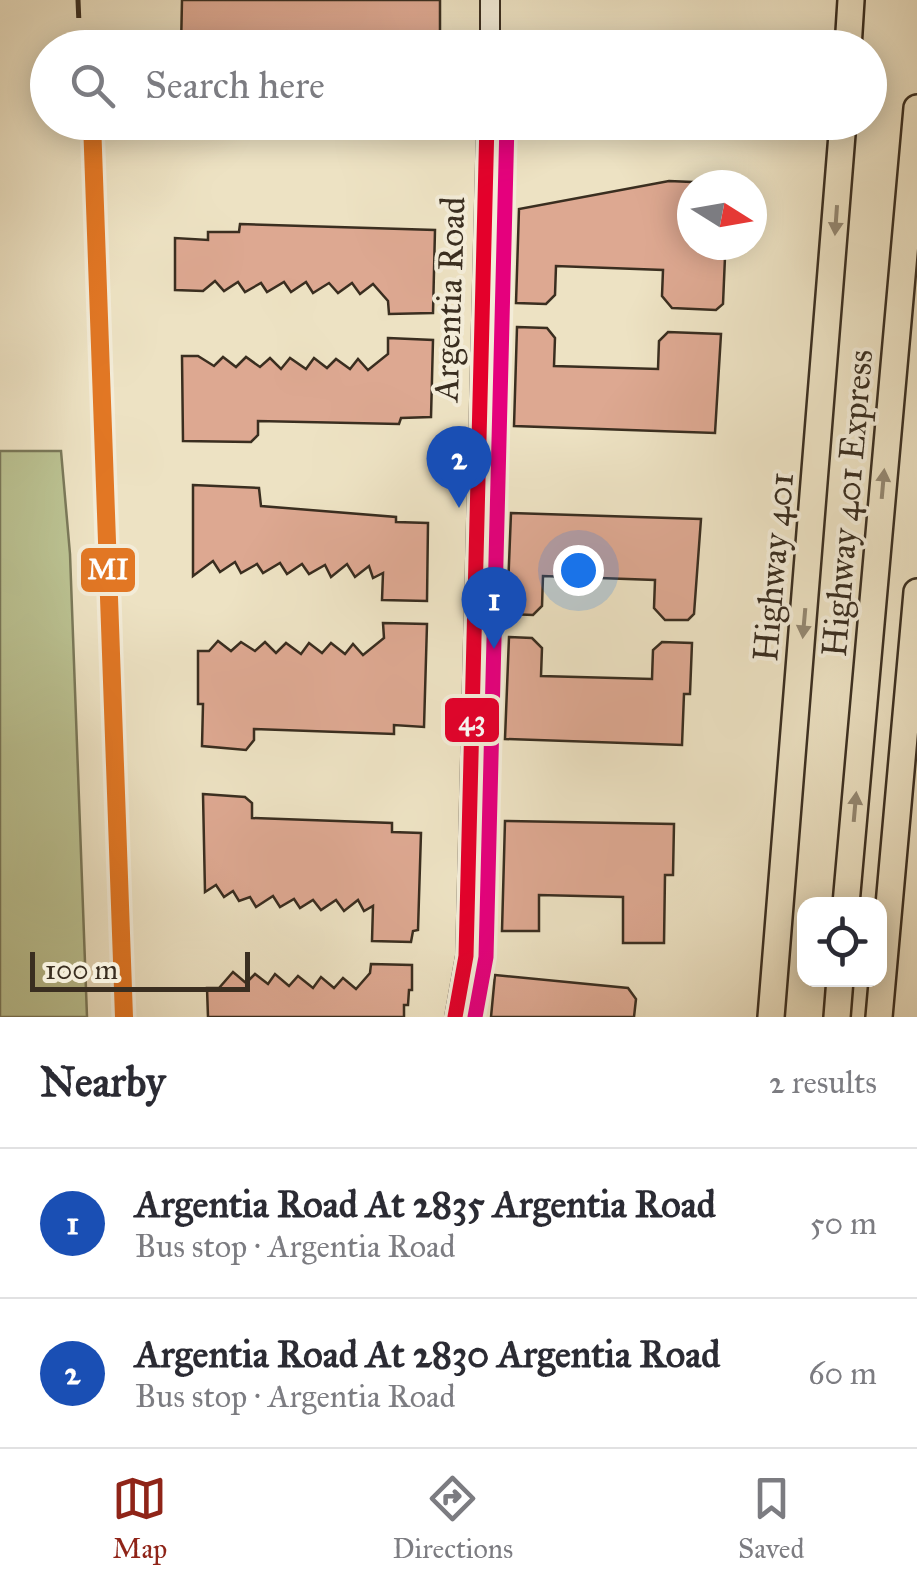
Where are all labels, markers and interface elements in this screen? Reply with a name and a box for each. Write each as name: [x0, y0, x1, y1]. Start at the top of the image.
search box: [30, 30, 887, 140]
icon: search: [65, 58, 120, 113]
text: Search here: [145, 62, 325, 108]
north arrow: [677, 170, 767, 260]
street label: Argentia Road: [424, 195, 475, 404]
one-way arrow: [827, 204, 843, 236]
street label: Highway 401 Express: [813, 348, 882, 659]
pin: 2: [426, 426, 492, 508]
one-way arrow: [876, 467, 892, 499]
street label: Highway 401: [744, 471, 803, 663]
your location: [553, 545, 604, 596]
line badge: MI: [79, 546, 137, 594]
text: MI: [88, 552, 128, 587]
pin: 1: [462, 566, 526, 649]
one-way arrow: [795, 608, 811, 639]
line badge: 43: [443, 696, 501, 744]
text: 43: [459, 703, 485, 738]
one-way arrow: [847, 791, 863, 823]
map controls: [797, 897, 887, 987]
button: locate: [797, 897, 887, 987]
scale bar: [30, 947, 250, 991]
text: 100 m: [45, 952, 118, 987]
text: Nearby: [40, 1056, 165, 1108]
text: 2 results: [769, 1063, 877, 1102]
text: Argentia Road At 2835 Argentia Road: [135, 1181, 716, 1227]
text: 1: [66, 1204, 79, 1243]
text: 50 m: [810, 1204, 877, 1243]
text: Bus stop · Argentia Road: [135, 1227, 456, 1266]
text: Argentia Road At 2830 Argentia Road: [135, 1331, 720, 1377]
text: 2: [65, 1354, 80, 1393]
text: 60 m: [808, 1354, 877, 1393]
text: Bus stop · Argentia Road: [135, 1377, 456, 1416]
tab: Map: [112, 1471, 167, 1566]
tab: Directions: [392, 1471, 513, 1566]
tab: Saved: [738, 1471, 805, 1566]

